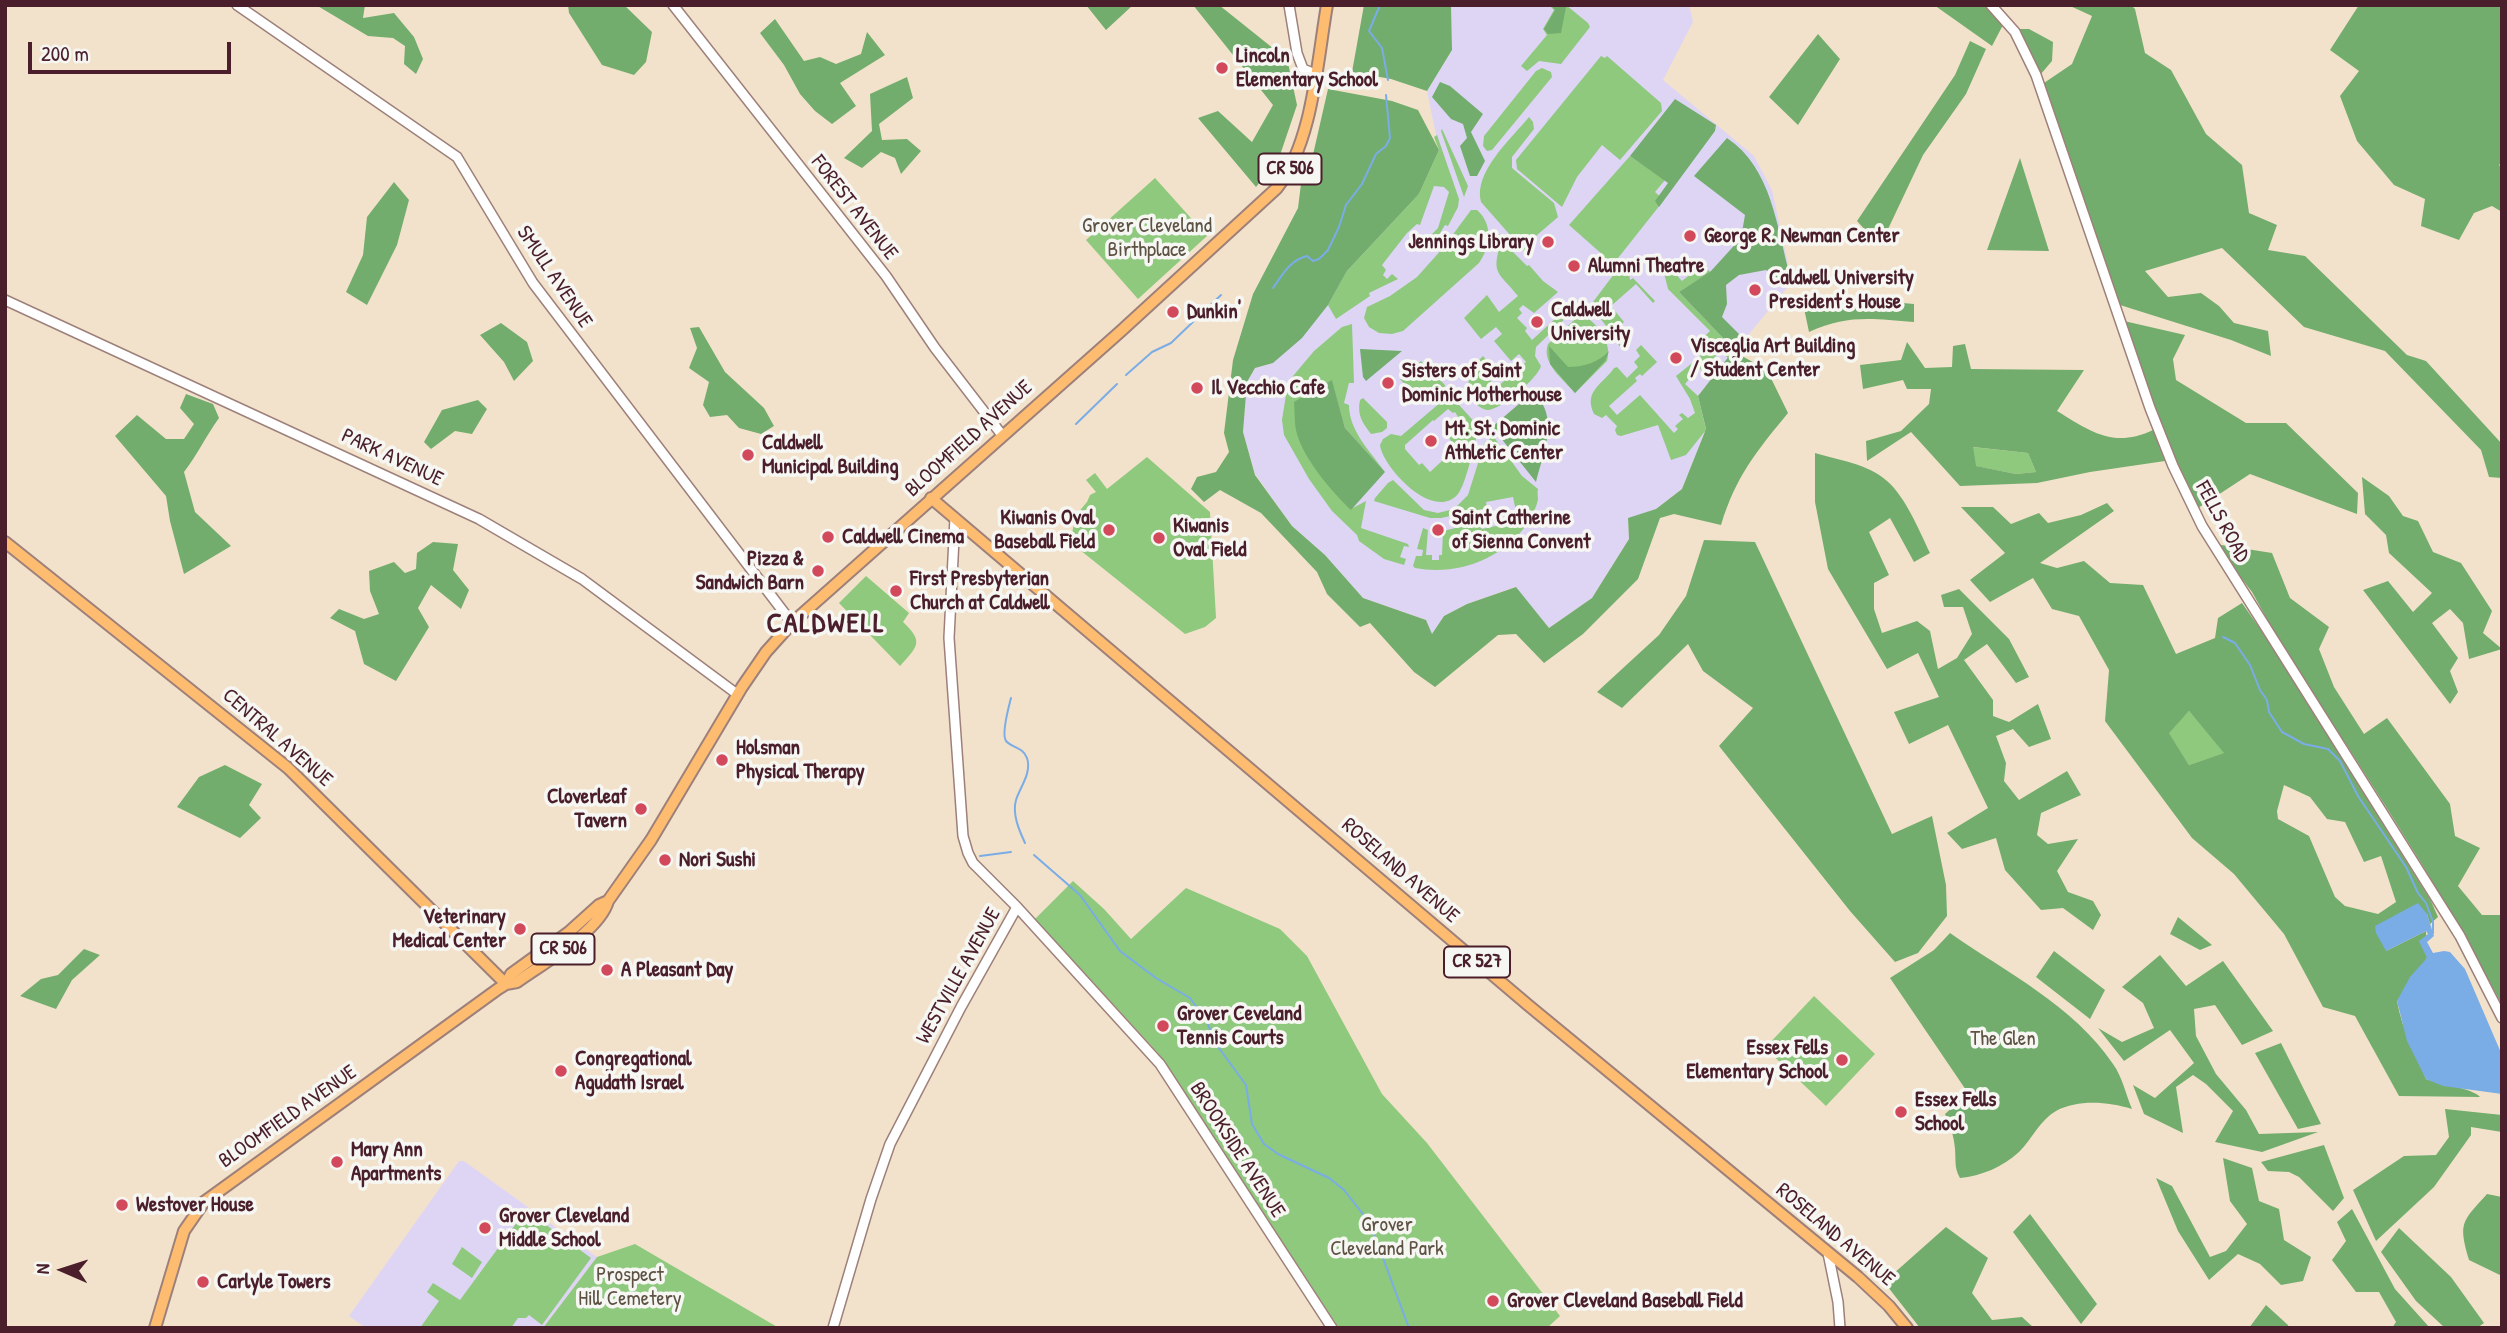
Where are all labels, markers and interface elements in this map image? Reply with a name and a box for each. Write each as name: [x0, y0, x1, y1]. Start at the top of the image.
scale bar: [32, 28, 234, 72]
text: 200 m: [41, 39, 89, 68]
place label: Lincoln Elementary School: [1236, 43, 1378, 93]
marker: Lincoln Elementary School: [1214, 60, 1230, 76]
street label: FOREST AVENUE: [805, 151, 903, 265]
road number: CR 506: [1258, 154, 1322, 184]
park label: Grover Cleveland Birthplace: [1082, 213, 1212, 263]
street label: SMULL AVENUE: [511, 221, 597, 333]
place label: George R. Newman Center: [1704, 223, 1899, 249]
marker: George R. Newman Center: [1682, 228, 1698, 244]
place label: Jennings Library: [1408, 229, 1534, 255]
marker: Jennings Library: [1540, 234, 1556, 250]
place label: Alumni Theatre: [1588, 253, 1704, 279]
marker: Alumni Theatre: [1566, 258, 1582, 274]
place label: Caldwell University President's House: [1769, 265, 1914, 315]
marker: Caldwell University President's House: [1747, 282, 1763, 298]
place label: Caldwell University: [1551, 297, 1630, 347]
place label: Dunkin': [1187, 299, 1241, 325]
marker: Dunkin': [1165, 304, 1181, 320]
marker: Caldwell University: [1529, 314, 1545, 330]
place label: Visceglia Art Building / Student Center: [1690, 333, 1855, 383]
marker: Visceglia Art Building / Student Center: [1668, 350, 1684, 366]
place label: Sisters of Saint Dominic Motherhouse: [1402, 358, 1562, 408]
street label: BLOOMFIELD AVENUE: [900, 375, 1038, 503]
place label: Il Vecchio Cafe: [1211, 375, 1325, 401]
marker: Sisters of Saint Dominic Motherhouse: [1380, 375, 1396, 391]
marker: Il Vecchio Cafe: [1189, 380, 1205, 396]
place label: Mt. St. Dominic Athletic Center: [1445, 416, 1563, 466]
street label: PARK AVENUE: [337, 424, 447, 492]
place label: Caldwell Municipal Building: [762, 430, 899, 480]
marker: Mt. St. Dominic Athletic Center: [1423, 433, 1439, 449]
marker: Caldwell Municipal Building: [740, 447, 756, 463]
street label: FELLS ROAD: [2189, 477, 2255, 567]
place label: Kiwanis Oval Baseball Field: [994, 505, 1095, 555]
place label: Saint Catherine of Sienna Convent: [1452, 505, 1591, 555]
place label: Kiwanis Oval Field: [1173, 513, 1246, 563]
marker: Kiwanis Oval Baseball Field: [1101, 522, 1117, 538]
marker: Saint Catherine of Sienna Convent: [1430, 522, 1446, 538]
place label: Caldwell Cinema: [842, 524, 964, 550]
marker: Caldwell Cinema: [820, 529, 836, 545]
marker: Kiwanis Oval Field: [1151, 530, 1167, 546]
place label: Pizza & Sandwich Barn: [696, 546, 804, 596]
marker: Pizza & Sandwich Barn: [810, 563, 826, 579]
place label: First Presbyterian Church at Caldwell: [910, 566, 1050, 616]
marker: First Presbyterian Church at Caldwell: [888, 583, 904, 599]
district label: CALDWELL: [767, 608, 885, 642]
street label: CENTRAL AVENUE: [217, 683, 337, 793]
place label: Holsman Physical Therapy: [736, 735, 865, 785]
marker: Holsman Physical Therapy: [714, 752, 730, 768]
place label: Cloverleaf Tavern: [547, 784, 627, 834]
marker: Cloverleaf Tavern: [633, 801, 649, 817]
street label: ROSELAND AVENUE: [1336, 813, 1464, 929]
place label: Nori Sushi: [679, 847, 756, 873]
marker: Nori Sushi: [657, 852, 673, 868]
place label: Veterinary Medical Center: [392, 904, 506, 954]
street label: WESTVILLE AVENUE: [911, 904, 1007, 1048]
marker: Veterinary Medical Center: [512, 921, 528, 937]
road number: CR 506: [532, 934, 594, 965]
road number: CR 527: [1444, 946, 1510, 978]
place label: A Pleasant Day: [621, 957, 733, 983]
marker: A Pleasant Day: [599, 962, 615, 978]
place label: Grover Ceveland Tennis Courts: [1177, 1001, 1301, 1051]
marker: Grover Ceveland Tennis Courts: [1155, 1018, 1171, 1034]
park label: The Glen: [1970, 1026, 2036, 1052]
place label: Essex Fells Elementary School: [1686, 1035, 1828, 1085]
place label: Congregational Agudath Israel: [575, 1046, 692, 1096]
marker: Essex Fells Elementary School: [1834, 1052, 1850, 1068]
street label: BLOOMFIELD AVENUE: [214, 1060, 362, 1174]
marker: Congregational Agudath Israel: [553, 1063, 569, 1079]
street label: BROOKSIDE AVENUE: [1184, 1078, 1290, 1222]
place label: Essex Fells School: [1915, 1087, 1996, 1137]
marker: Essex Fells School: [1893, 1104, 1909, 1120]
place label: Mary Ann Apartments: [351, 1137, 441, 1187]
marker: Mary Ann Apartments: [329, 1154, 345, 1170]
street label: ROSELAND AVENUE: [1770, 1178, 1900, 1292]
place label: Westover House: [136, 1192, 254, 1218]
marker: Westover House: [114, 1197, 130, 1213]
place label: Grover Cleveland Middle School: [499, 1203, 629, 1253]
park label: Grover Cleveland Park: [1330, 1212, 1444, 1262]
marker: Grover Cleveland Middle School: [477, 1220, 493, 1236]
north arrow: [28, 1235, 98, 1305]
park label: Prospect Hill Cemetery: [578, 1262, 682, 1312]
text: N: [29, 1263, 55, 1275]
place label: Carlyle Towers: [217, 1269, 331, 1295]
marker: Carlyle Towers: [195, 1274, 211, 1290]
place label: Grover Cleveland Baseball Field: [1507, 1288, 1743, 1314]
marker: Grover Cleveland Baseball Field: [1485, 1293, 1501, 1309]

